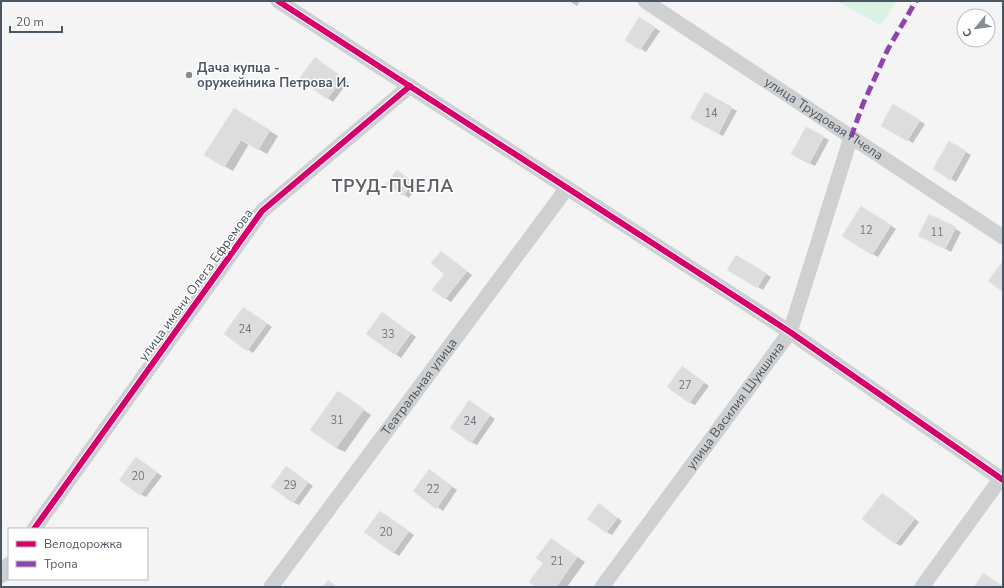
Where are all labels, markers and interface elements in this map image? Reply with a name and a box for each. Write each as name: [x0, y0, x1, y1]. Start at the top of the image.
scale bar: [10, 8, 62, 34]
north arrow: [956, 8, 996, 48]
text: 20 m: [16, 14, 44, 30]
text: С: [959, 25, 976, 40]
place label: Дача купца - оружейника Петрова И.: [197, 59, 349, 92]
marker: Дача купца - оружейника Петрова И.: [184, 70, 194, 80]
street label: улица Трудовая Пчела: [761, 73, 887, 165]
house number: 14: [704, 106, 718, 121]
district label: ТРУД-ПЧЕЛА: [332, 175, 454, 198]
street label: улица имени Олега Ефремова: [135, 205, 257, 365]
house number: 12: [859, 223, 873, 238]
house number: 11: [930, 225, 944, 240]
house number: 24: [238, 322, 252, 337]
house number: 33: [381, 327, 395, 342]
street label: Театральная улица: [377, 335, 461, 439]
street label: улица Василия Шукшина: [682, 338, 789, 473]
house number: 27: [678, 378, 692, 393]
house number: 31: [330, 413, 344, 428]
house number: 24: [463, 414, 477, 429]
house number: 20: [131, 469, 145, 484]
house number: 29: [283, 478, 297, 493]
house number: 22: [426, 482, 440, 497]
house number: 20: [379, 525, 393, 540]
legend: [8, 528, 148, 580]
text: Велодорожка: [44, 536, 122, 552]
house number: 21: [550, 554, 564, 569]
text: Тропа: [44, 556, 78, 572]

